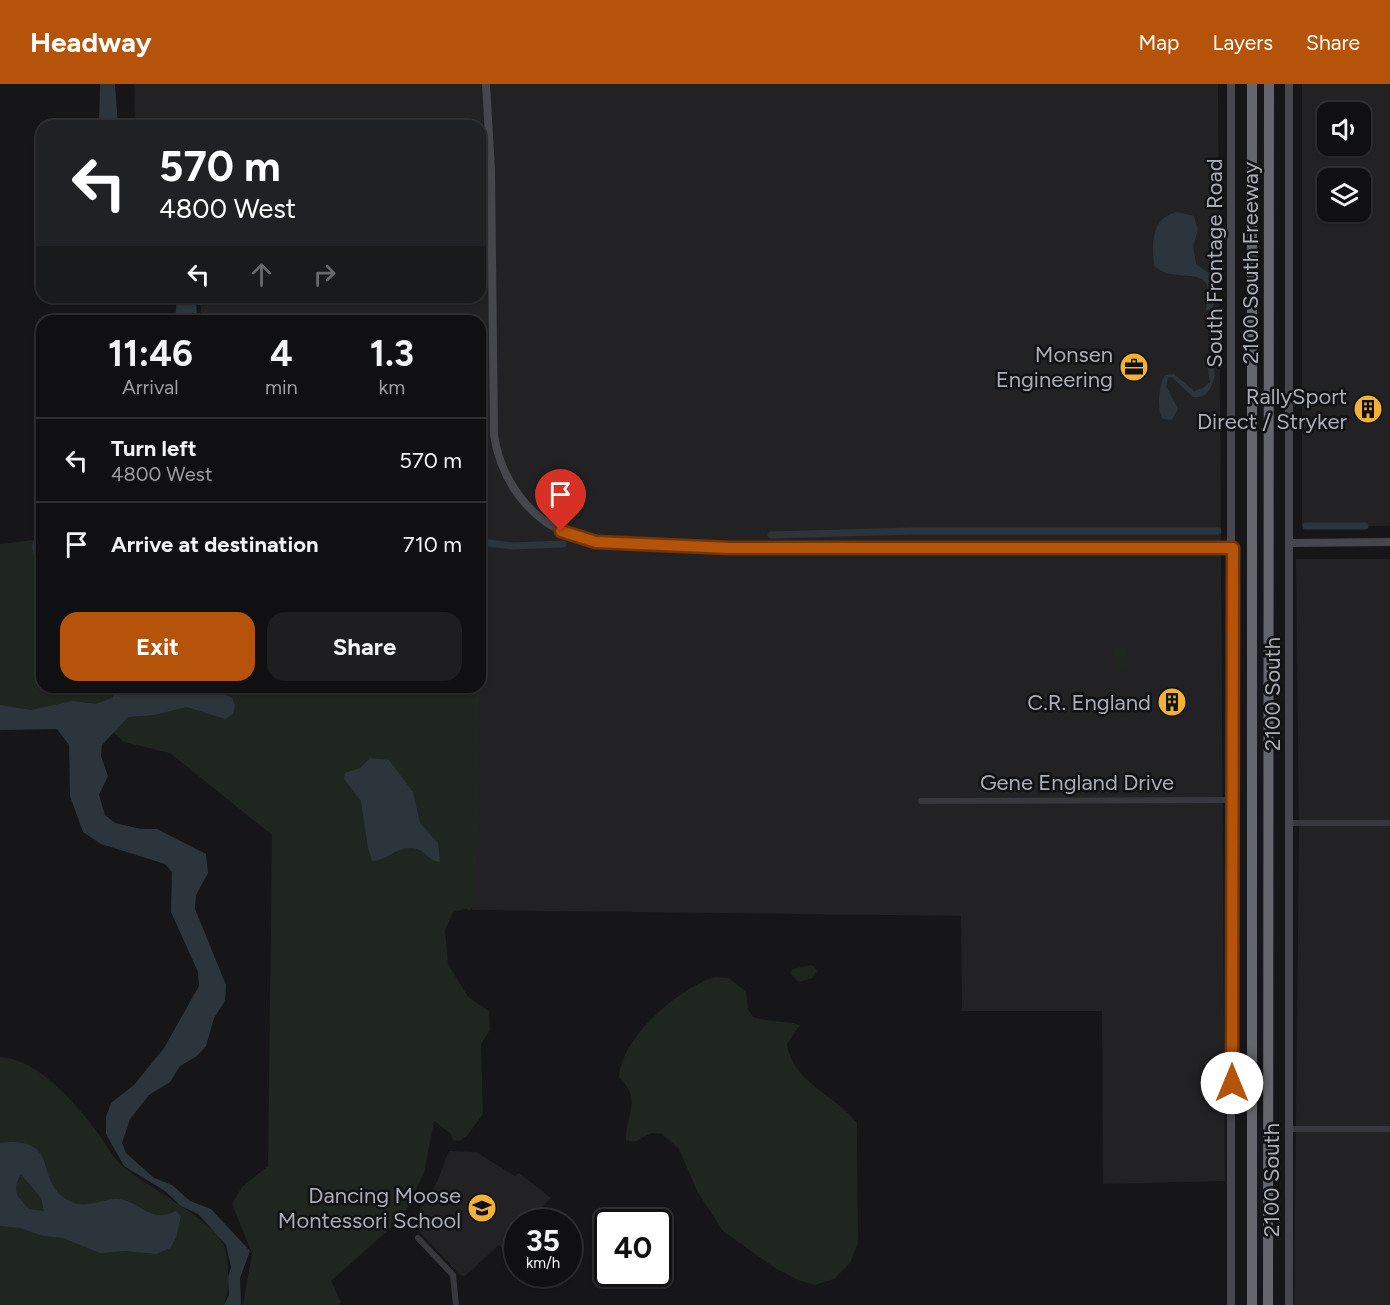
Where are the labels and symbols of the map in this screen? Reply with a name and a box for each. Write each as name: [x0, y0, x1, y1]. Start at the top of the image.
street label: South Frontage Road: [1201, 158, 1228, 368]
street label: 2100 South Freeway: [1237, 162, 1264, 364]
place label: Monsen Engineering: [996, 341, 1113, 393]
office icon: Monsen Engineering: [1118, 351, 1150, 383]
place label: RallySport Direct / Stryker: [1197, 383, 1348, 435]
building icon: RallySport Direct / Stryker: [1352, 393, 1384, 425]
pin: [535, 469, 586, 531]
street label: 2100 South: [1259, 637, 1286, 751]
building icon: C.R. England: [1156, 686, 1188, 718]
place label: C.R. England: [1027, 689, 1151, 716]
street label: Gene England Drive: [980, 769, 1174, 796]
position arrow: [1200, 1051, 1264, 1115]
street label: 2100 South: [1258, 1123, 1285, 1237]
place label: Dancing Moose Montessori School: [278, 1182, 461, 1234]
school or university icon: Dancing Moose Montessori School: [466, 1192, 498, 1224]
speed limit sign: 40: [594, 1209, 672, 1287]

